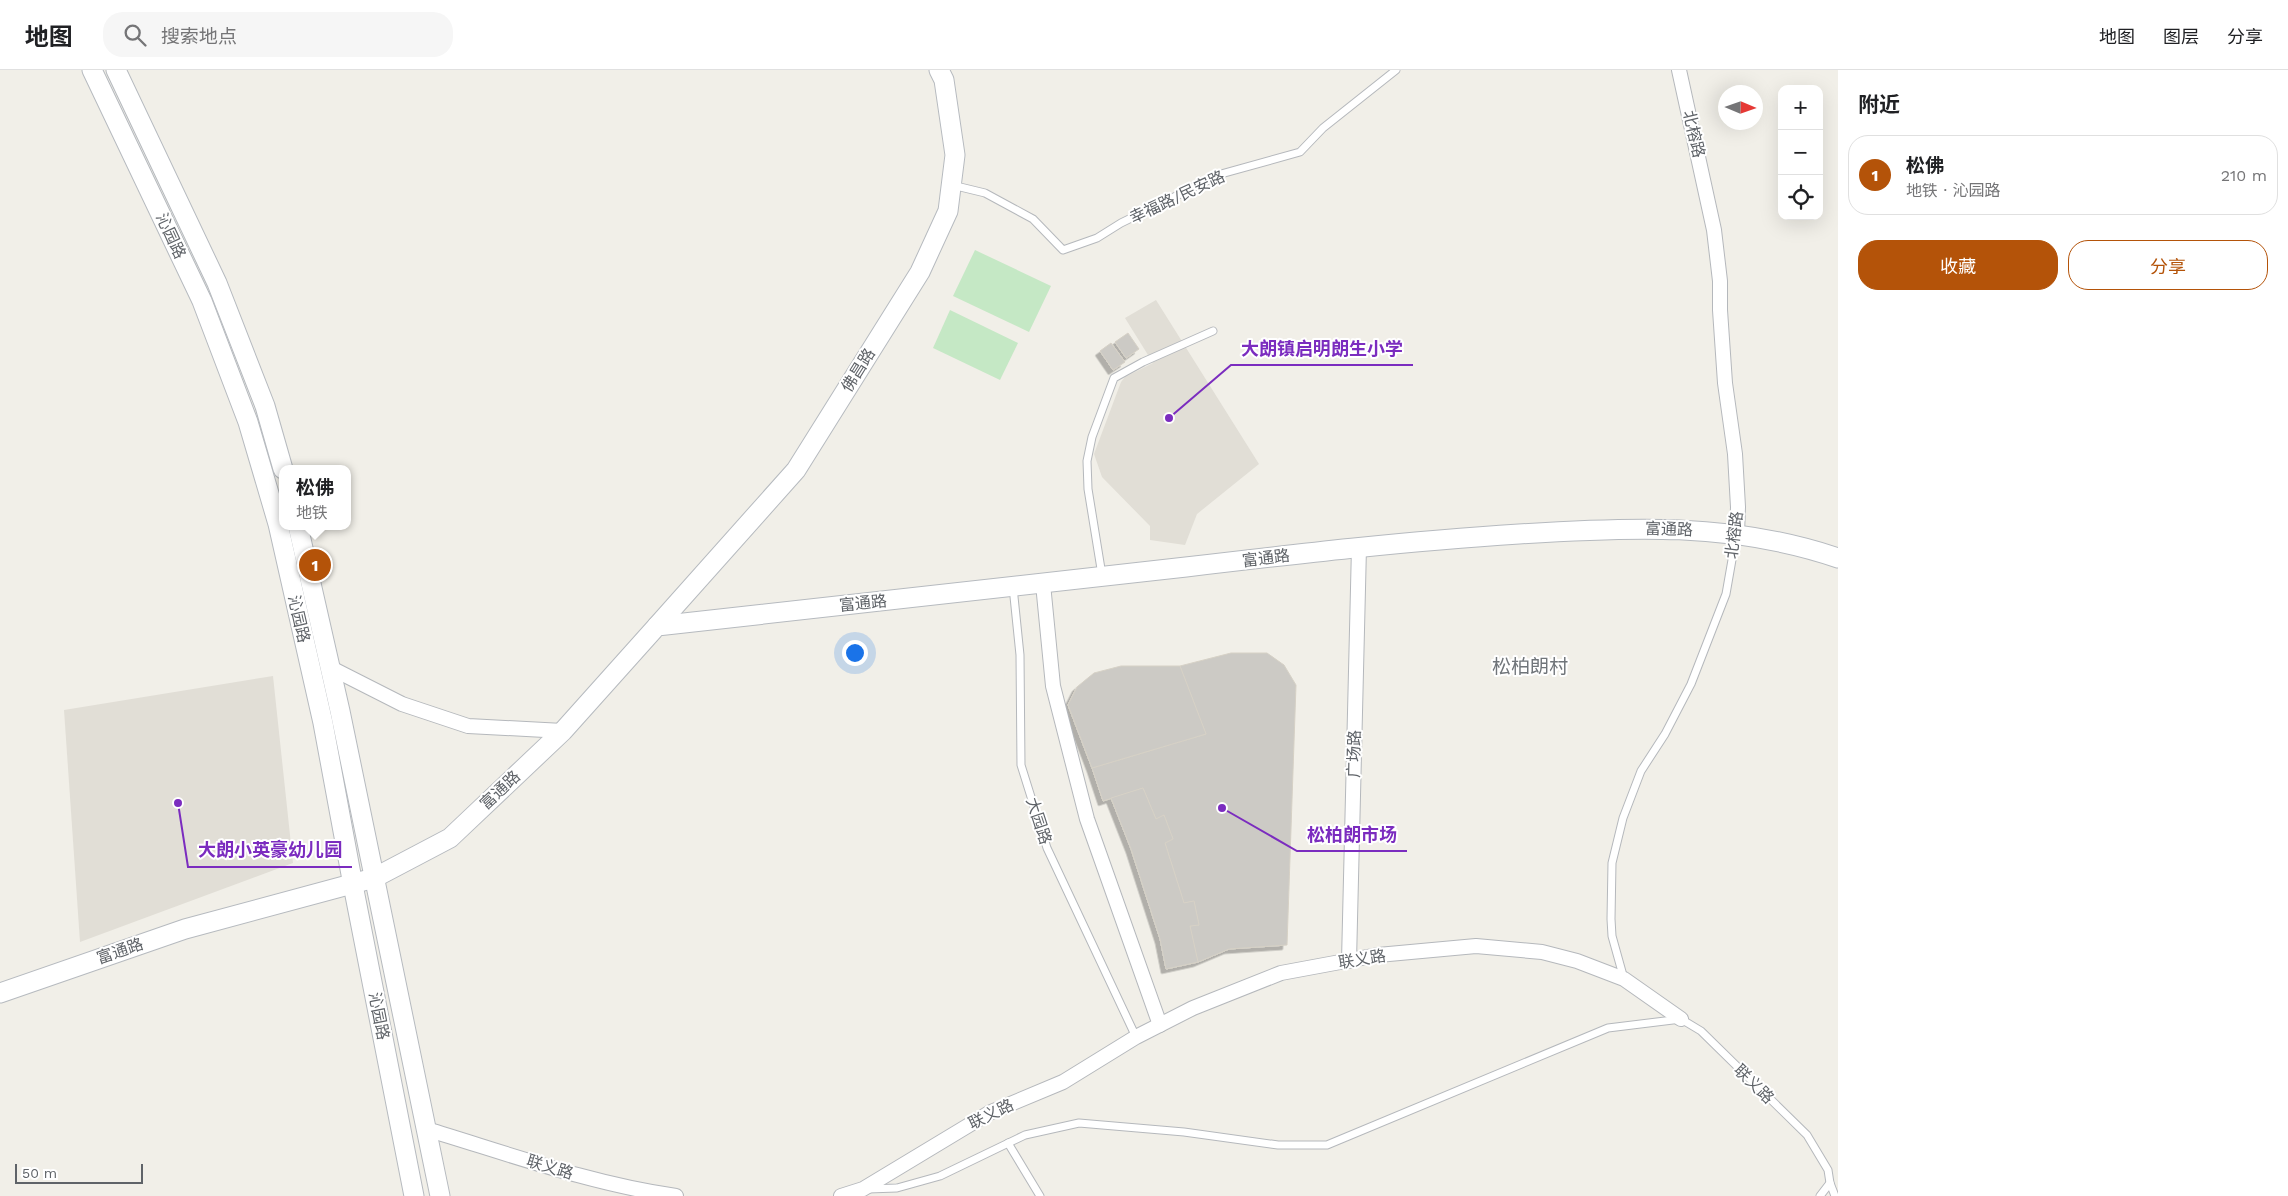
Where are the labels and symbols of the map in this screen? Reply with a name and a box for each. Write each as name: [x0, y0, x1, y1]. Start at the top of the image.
north arrow: [1718, 85, 1763, 130]
street label: 北榕路: [1679, 108, 1709, 160]
street label: 幸福路/民安路: [1126, 167, 1228, 227]
street label: 沁园路: [152, 210, 190, 262]
callout: 大朗镇启明朗生小学: [1231, 332, 1413, 365]
text: 大朗镇启明朗生小学: [1241, 338, 1403, 359]
street label: 佛昌路: [837, 345, 879, 395]
street label: 北榕路: [1722, 510, 1746, 560]
street label: 富通路: [1645, 519, 1693, 539]
pin: 1: [299, 546, 331, 584]
street label: 富通路: [1241, 546, 1291, 570]
street label: 富通路: [838, 591, 888, 615]
street label: 沁园路: [284, 593, 314, 645]
your location: [842, 640, 868, 666]
district label: 松柏朗村: [1492, 655, 1568, 678]
street label: 广场路: [1344, 730, 1364, 778]
street label: 富通路: [476, 767, 524, 813]
street label: 大园路: [1023, 795, 1055, 847]
callout: 松柏朗市场: [1297, 818, 1407, 851]
text: 松柏朗市场: [1307, 824, 1397, 845]
callout: 大朗小英豪幼儿园: [188, 834, 352, 867]
text: 大朗小英豪幼儿园: [198, 839, 342, 860]
street label: 富通路: [94, 934, 146, 968]
street label: 联义路: [1337, 946, 1387, 972]
street label: 沁园路: [365, 991, 393, 1041]
street label: 联义路: [1730, 1060, 1778, 1108]
street label: 联义路: [965, 1095, 1017, 1133]
street label: 联义路: [524, 1151, 576, 1183]
scale bar: [15, 1161, 142, 1184]

